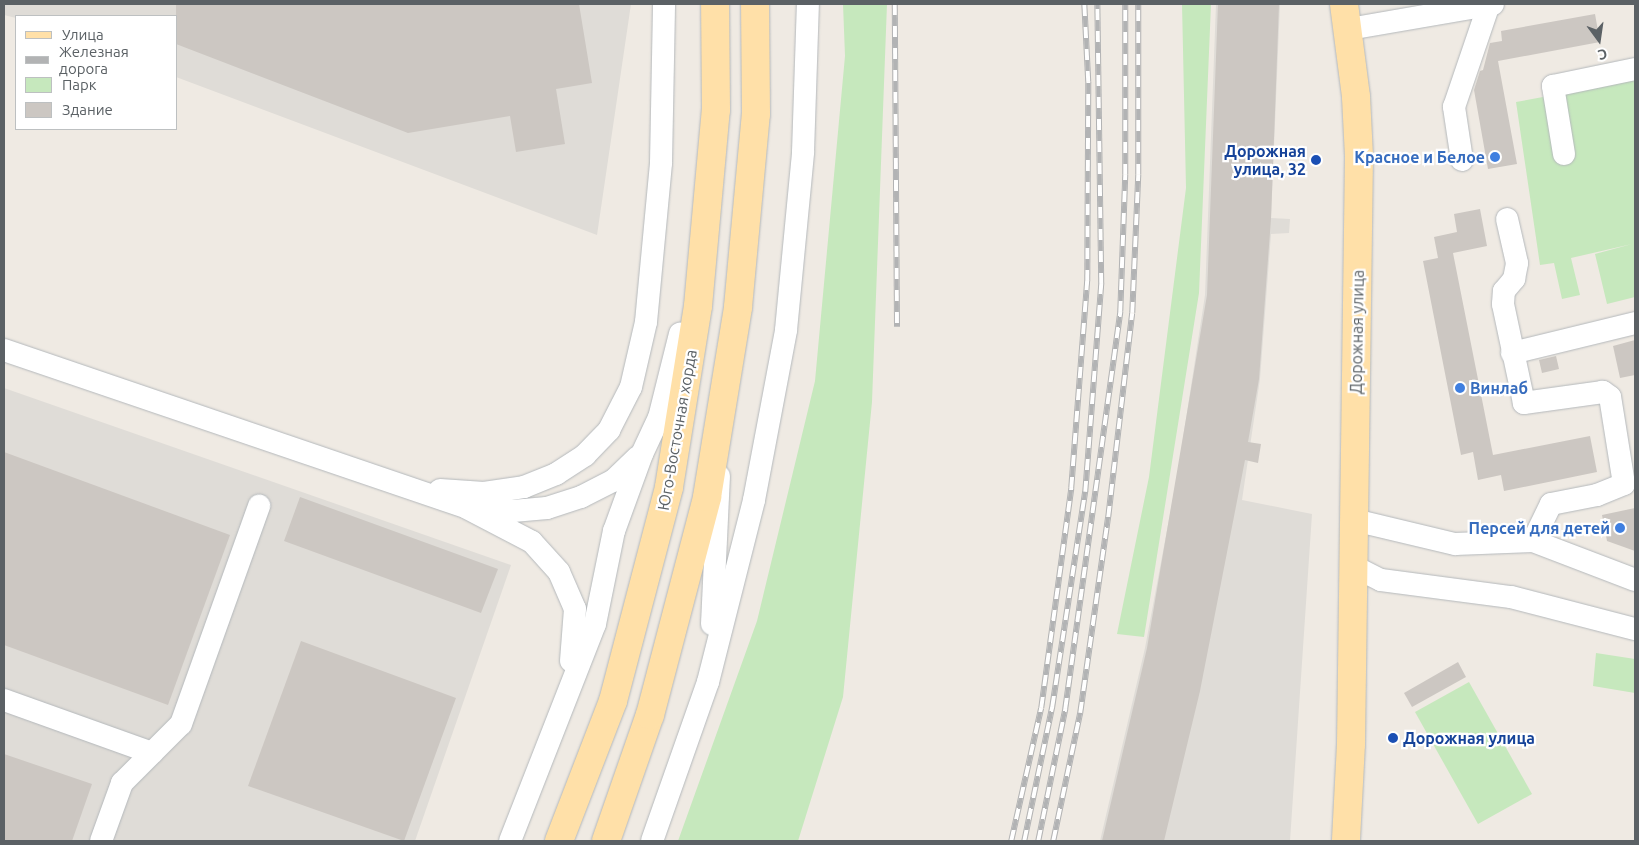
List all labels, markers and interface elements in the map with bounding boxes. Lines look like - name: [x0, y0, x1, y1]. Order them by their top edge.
- legend: [15, 15, 178, 130]
- north arrow: [1574, 15, 1624, 65]
- text: Улица: [62, 26, 104, 43]
- text: Железная дорога: [59, 43, 129, 77]
- text: С: [1596, 46, 1609, 63]
- text: Парк: [62, 76, 97, 93]
- text: Здание: [62, 101, 113, 118]
- place label: Дорожная улица, 32: [1224, 141, 1306, 179]
- place label: Красное и Белое: [1354, 147, 1485, 167]
- marker: Красное и Белое: [1489, 151, 1501, 163]
- marker: Дорожная улица, 32: [1310, 154, 1322, 166]
- street label: Дорожная улица: [1346, 270, 1368, 394]
- street label: Юго-Восточная хорда: [653, 348, 701, 512]
- place label: Винлаб: [1470, 378, 1528, 398]
- marker: Винлаб: [1454, 382, 1466, 394]
- place label: Персей для детей: [1469, 518, 1610, 538]
- marker: Персей для детей: [1614, 522, 1626, 534]
- place label: Дорожная улица: [1403, 728, 1535, 748]
- marker: Дорожная улица: [1387, 732, 1399, 744]

